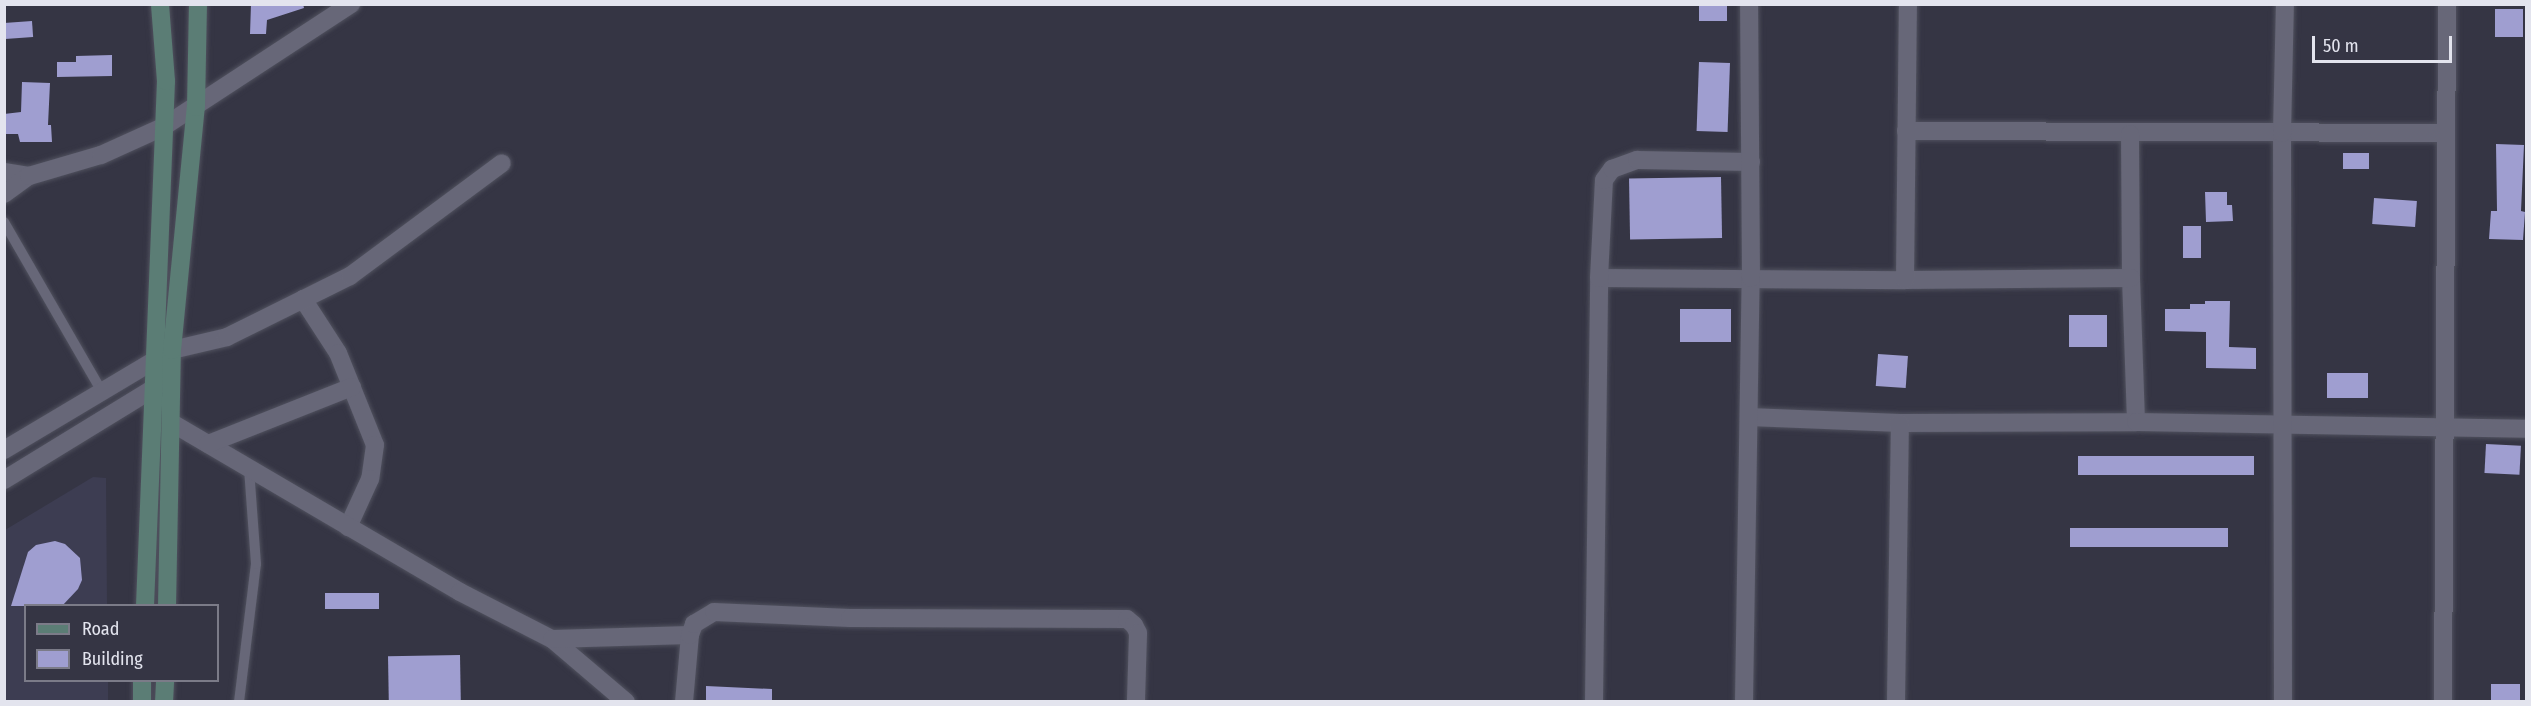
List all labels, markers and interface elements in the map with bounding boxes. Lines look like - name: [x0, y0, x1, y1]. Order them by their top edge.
- scale bar: [2315, 24, 2454, 62]
- text: 50 m: [2323, 35, 2359, 57]
- legend: [24, 604, 219, 682]
- text: Road: [82, 618, 119, 640]
- text: Building: [82, 648, 143, 670]

